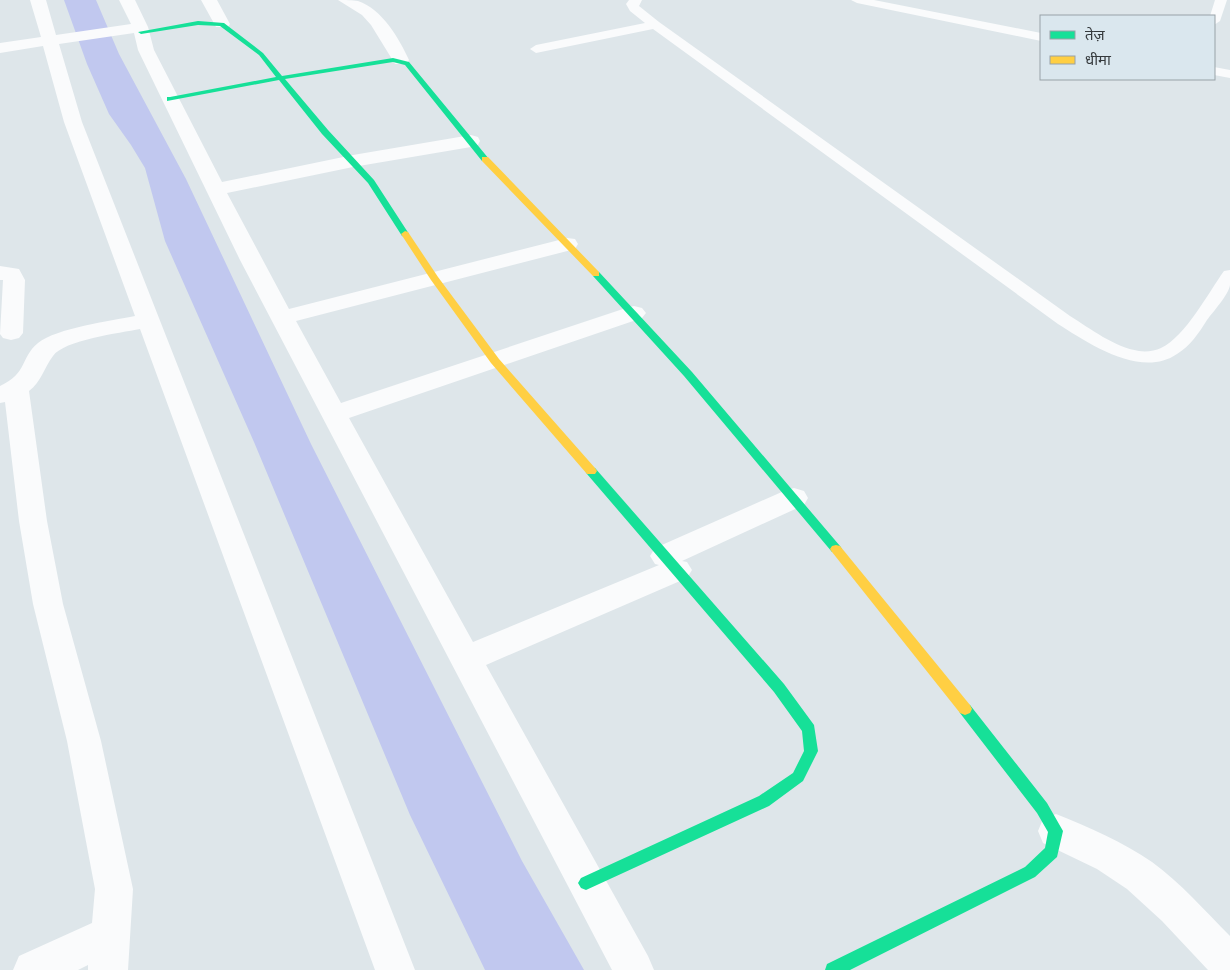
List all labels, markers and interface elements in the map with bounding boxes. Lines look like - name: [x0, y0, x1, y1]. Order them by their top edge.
- legend: [1040, 15, 1215, 80]
- text: तेज़: [1085, 26, 1106, 44]
- text: धीमा: [1085, 51, 1112, 69]

